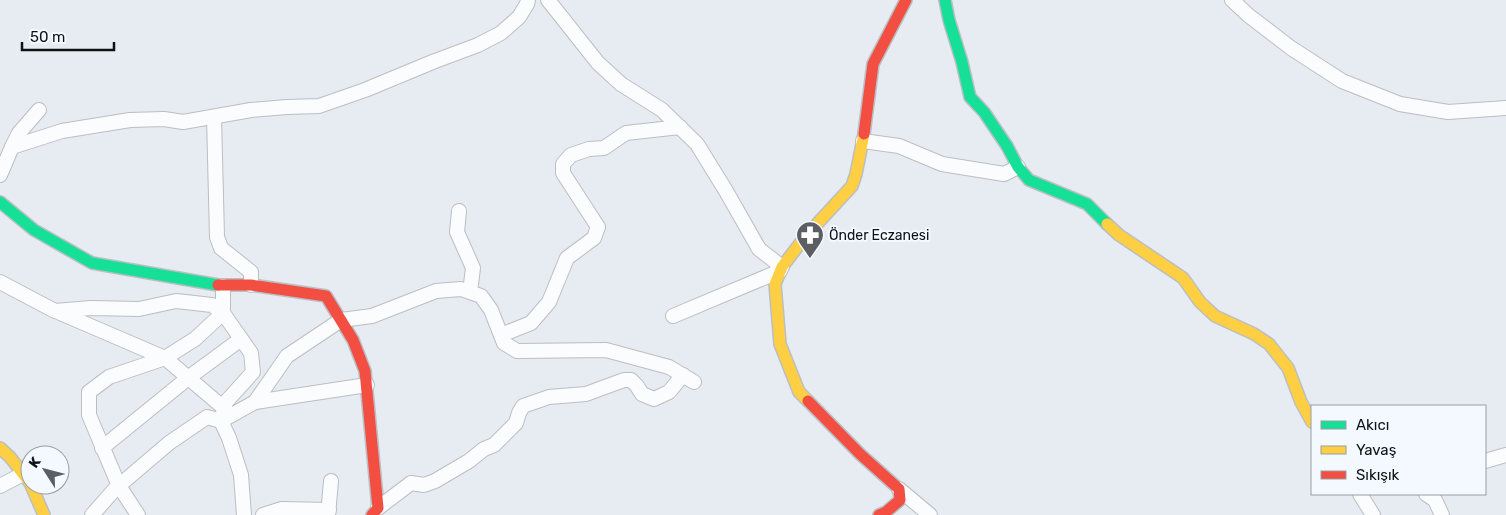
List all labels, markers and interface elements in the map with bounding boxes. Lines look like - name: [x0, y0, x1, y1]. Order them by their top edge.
- scale bar: [22, 20, 115, 52]
- text: 50 m: [30, 28, 65, 46]
- pharmacy icon: Önder Eczanesi: [795, 220, 825, 259]
- place label: Önder Eczanesi: [829, 227, 929, 244]
- legend: [1311, 405, 1486, 495]
- text: Akıcı: [1356, 416, 1389, 434]
- text: Yavaş: [1356, 441, 1397, 459]
- north arrow: [20, 445, 70, 495]
- text: K: [25, 453, 45, 471]
- text: Sıkışık: [1356, 466, 1400, 484]

